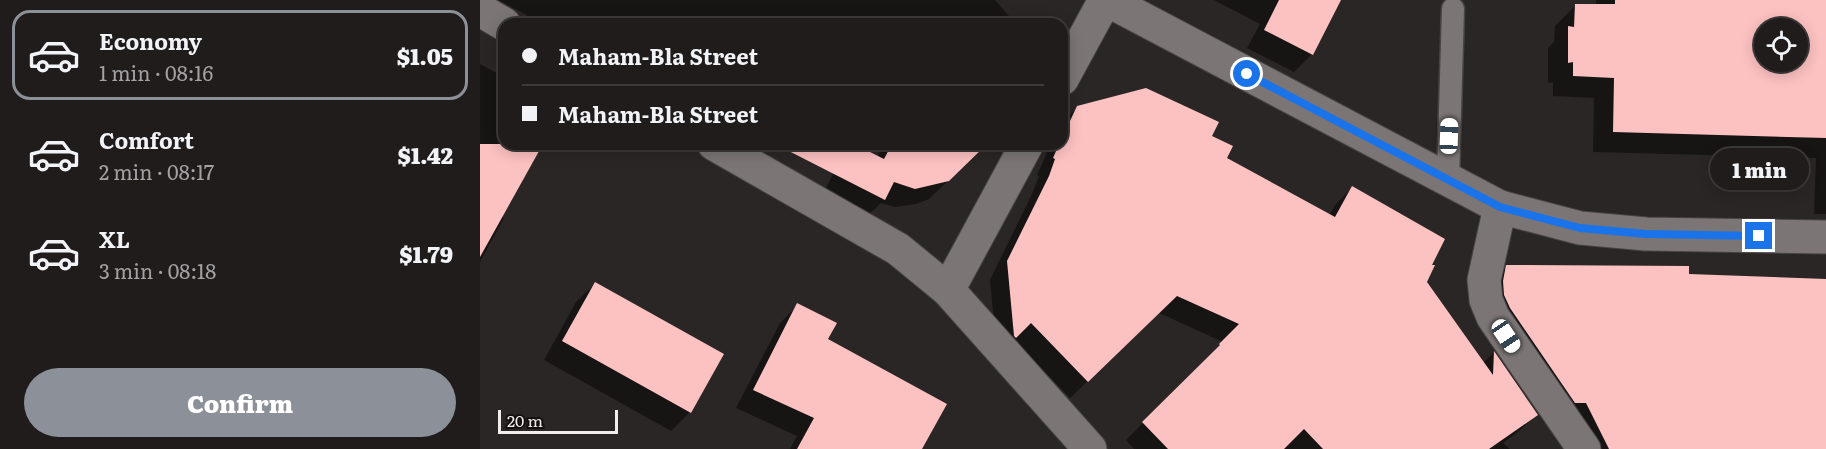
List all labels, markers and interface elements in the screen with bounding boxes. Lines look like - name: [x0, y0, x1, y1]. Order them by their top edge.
- map controls: [1754, 18, 1808, 72]
- button: locate: [1754, 18, 1808, 72]
- text: Economy: [99, 24, 202, 57]
- icon: car: [27, 28, 81, 82]
- text: $1.05: [397, 39, 453, 72]
- text: Maham-Bla Street: [558, 39, 758, 72]
- text: 1 min · 08:16: [99, 57, 213, 87]
- route start: [1233, 60, 1260, 87]
- text: Maham-Bla Street: [558, 97, 758, 130]
- car: [1439, 118, 1459, 154]
- text: Comfort: [99, 123, 194, 156]
- icon: car: [27, 127, 81, 181]
- text: $1.42: [397, 138, 453, 171]
- callout: 1 min: [1710, 149, 1808, 191]
- text: 1 min: [1732, 154, 1787, 184]
- text: 2 min · 08:17: [99, 156, 214, 186]
- text: XL: [99, 222, 130, 255]
- route end: [1745, 222, 1772, 249]
- icon: car: [27, 226, 81, 280]
- text: $1.79: [399, 237, 453, 270]
- text: 3 min · 08:18: [99, 255, 216, 285]
- car: [1488, 316, 1524, 356]
- button: Confirm: [24, 368, 456, 437]
- scale bar: [498, 407, 618, 434]
- text: 20 m: [507, 408, 543, 432]

